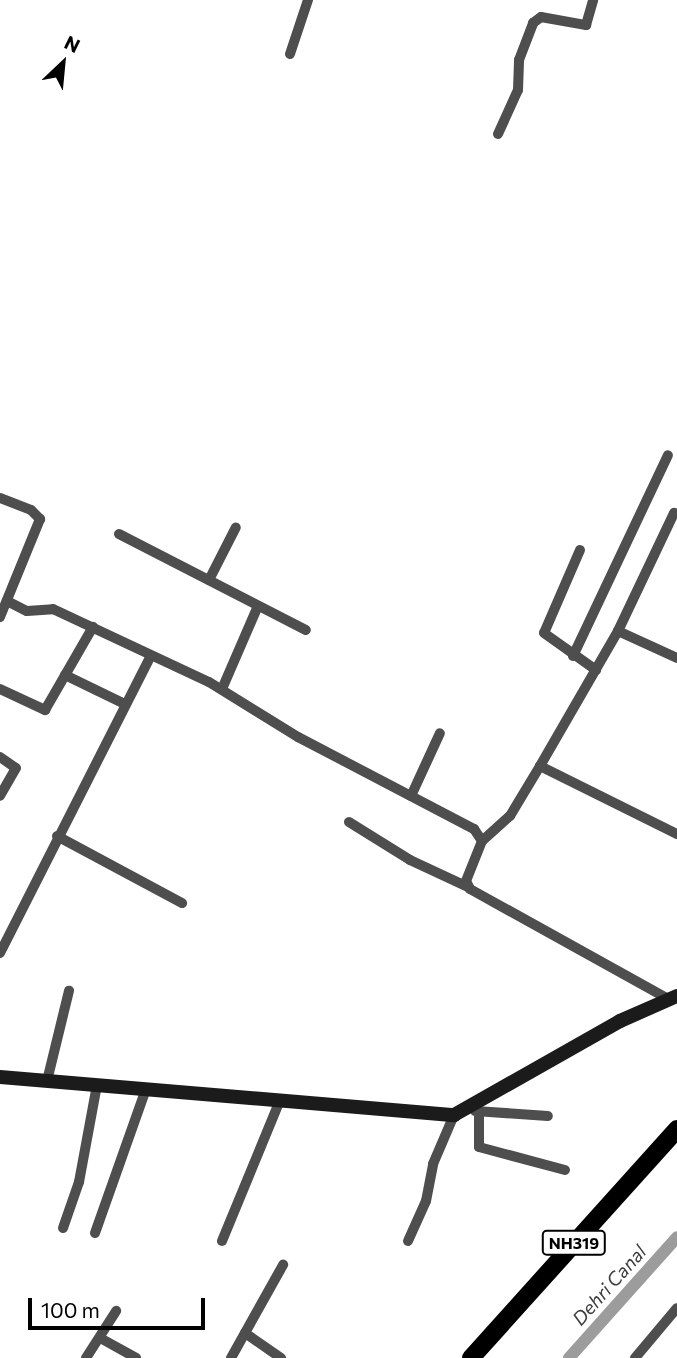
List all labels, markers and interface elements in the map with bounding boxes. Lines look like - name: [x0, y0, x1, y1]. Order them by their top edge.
- north arrow: [28, 28, 98, 98]
- text: N: [61, 30, 84, 57]
- road number: NH319: [541, 1231, 607, 1256]
- water label: Dehri Canal: [567, 1240, 651, 1330]
- scale bar: [32, 1284, 208, 1328]
- text: 100 m: [41, 1297, 100, 1322]

